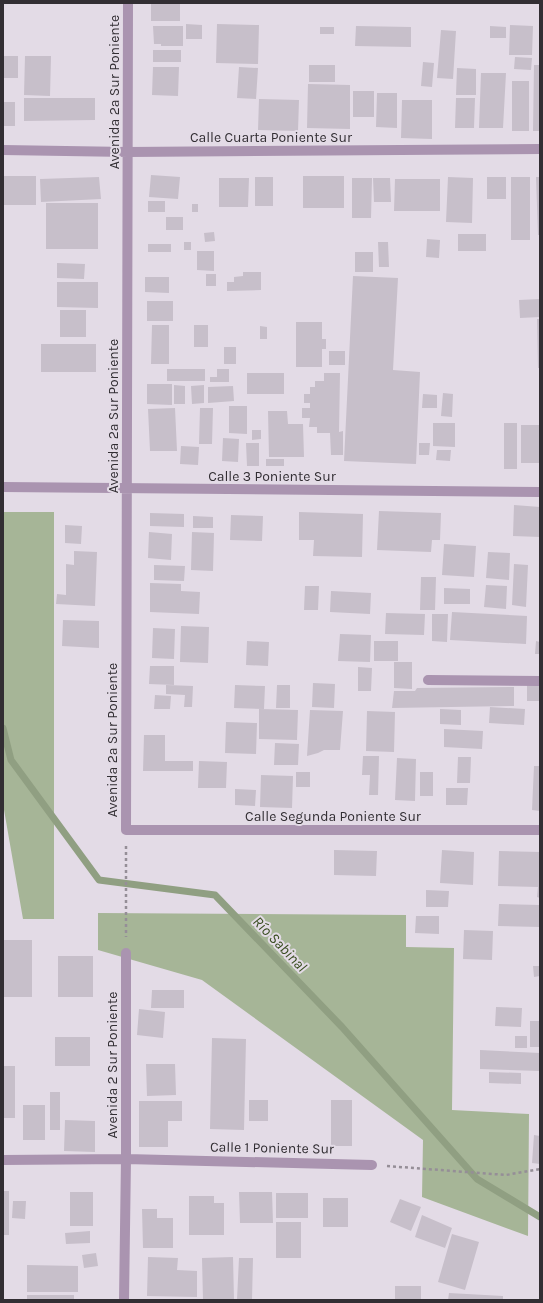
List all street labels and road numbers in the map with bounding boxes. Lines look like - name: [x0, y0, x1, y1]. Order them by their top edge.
- street label: Avenida 2a Sur Poniente: [106, 15, 123, 169]
- street label: Calle Cuarta Poniente Sur: [190, 129, 353, 146]
- street label: Avenida 2a Sur Poniente: [105, 339, 122, 493]
- street label: Calle 3 Poniente Sur: [208, 468, 337, 485]
- street label: Avenida 2a Sur Poniente: [104, 663, 121, 817]
- street label: Calle Segunda Poniente Sur: [245, 808, 422, 825]
- street label: Avenida 2 Sur Poniente: [104, 992, 121, 1138]
- street label: Calle 1 Poniente Sur: [210, 1138, 335, 1158]

